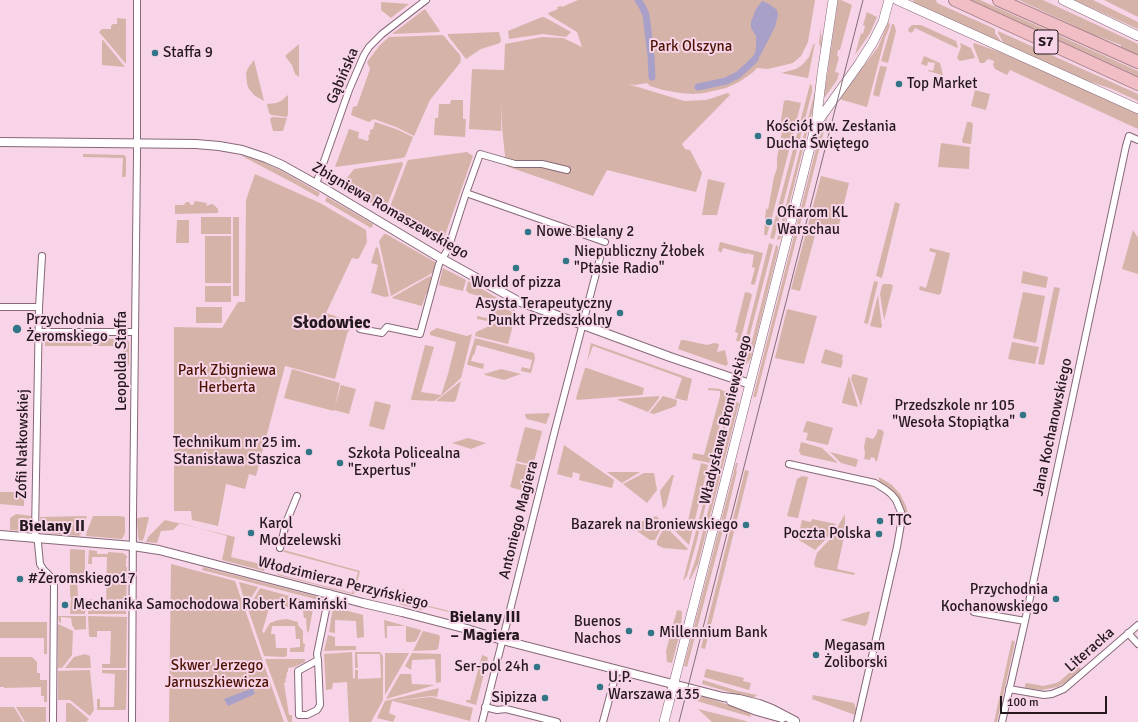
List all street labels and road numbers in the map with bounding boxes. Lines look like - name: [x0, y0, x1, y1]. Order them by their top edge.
- road number: S7: [1034, 30, 1058, 54]
- street label: Gąbińska: [323, 45, 363, 107]
- street label: Zbigniewa Romaszewskiego: [308, 159, 472, 263]
- street label: Leopolda Staffa: [113, 311, 131, 411]
- street label: Władysława Broniewskiego: [696, 333, 756, 507]
- street label: Jana Kochanowskiego: [1030, 357, 1076, 497]
- street label: Zofii Nałkowskiej: [13, 389, 33, 499]
- street label: Antoniego Magiera: [496, 459, 542, 581]
- street label: Włodzimierza Perzyńskiego: [256, 553, 430, 613]
- street label: Literacka: [1062, 624, 1118, 676]

